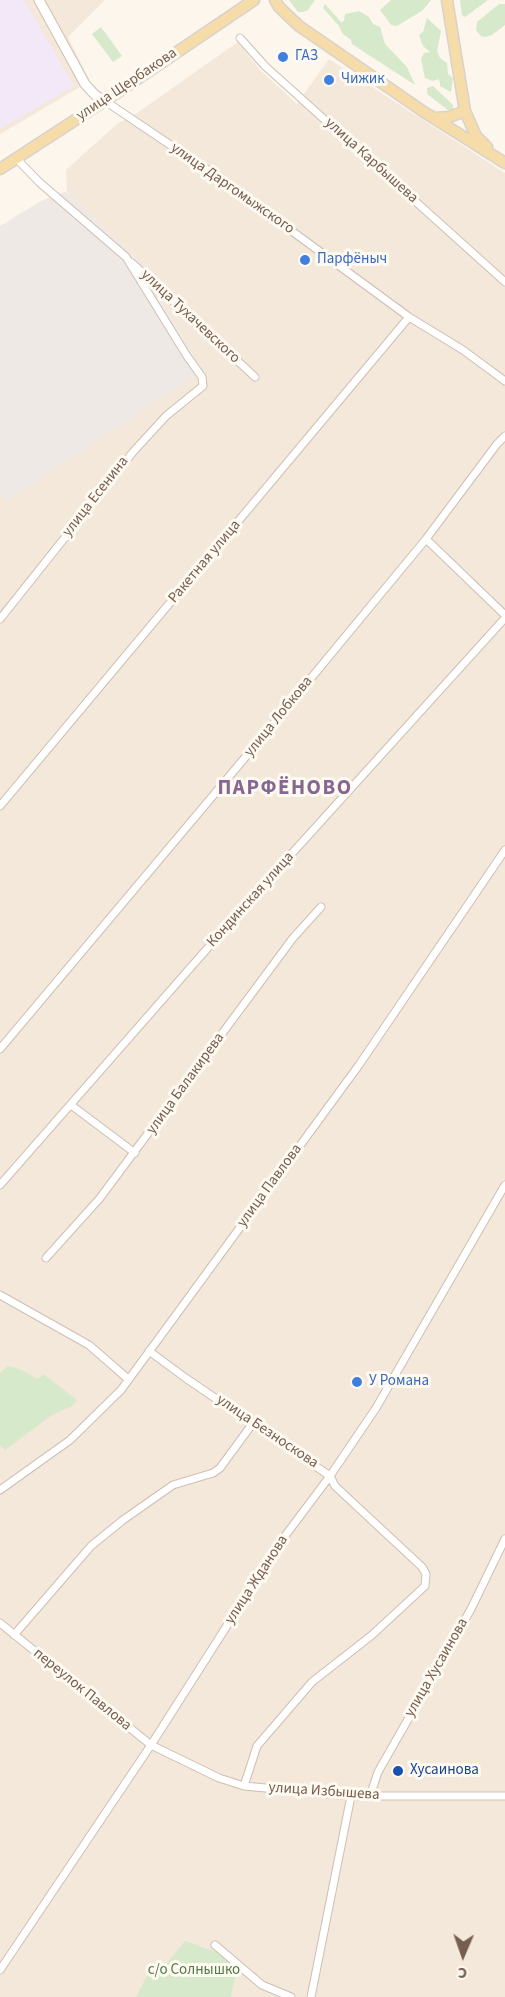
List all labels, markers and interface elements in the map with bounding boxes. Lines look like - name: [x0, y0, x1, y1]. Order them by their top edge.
- street label: улица Щербакова: [73, 45, 181, 125]
- place label: ГАЗ: [295, 48, 318, 66]
- marker: ГАЗ: [276, 50, 290, 64]
- place label: Чижик: [341, 71, 385, 89]
- marker: Чижик: [322, 73, 336, 87]
- street label: улица Карбышева: [321, 114, 421, 208]
- street label: улица Даргомыжского: [167, 139, 297, 239]
- place label: Парфёныч: [317, 251, 387, 269]
- marker: Парфёныч: [298, 253, 312, 267]
- street label: улица Тухачевского: [137, 266, 243, 368]
- street label: улица Есенина: [59, 453, 133, 541]
- street label: Ракетная улица: [165, 517, 245, 607]
- street label: улица Лобкова: [241, 673, 317, 761]
- district label: ПАРФЁНОВО: [217, 776, 353, 802]
- street label: Кондинская улица: [204, 849, 298, 951]
- street label: улица Балакирева: [143, 1030, 229, 1138]
- street label: улица Павлова: [234, 1141, 306, 1231]
- place label: У Романа: [369, 1373, 429, 1391]
- marker: У Романа: [350, 1375, 364, 1389]
- street label: улица Безноскова: [213, 1391, 321, 1473]
- street label: улица Жданова: [222, 1532, 292, 1628]
- street label: улица Хусаинова: [401, 1615, 473, 1721]
- street label: переулок Павлова: [29, 1645, 135, 1735]
- place label: Хусаинова: [410, 1762, 479, 1780]
- marker: Хусаинова: [391, 1764, 405, 1778]
- street label: улица Избышева: [268, 1779, 380, 1805]
- north arrow: [433, 1925, 493, 1985]
- park label: с/о Солнышко: [148, 1962, 240, 1980]
- text: С: [457, 1962, 467, 1984]

